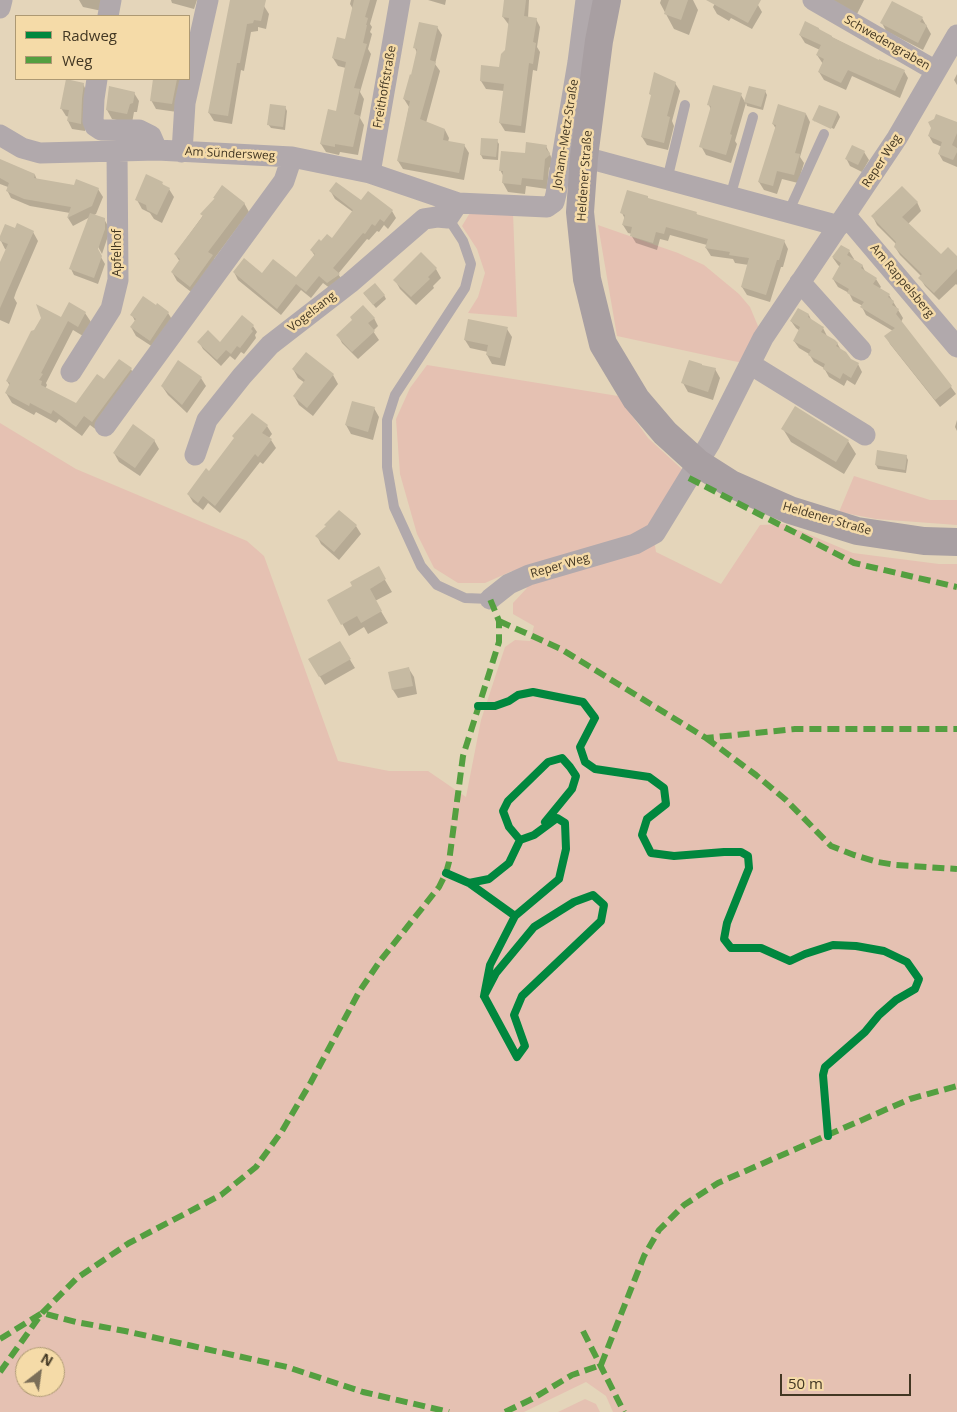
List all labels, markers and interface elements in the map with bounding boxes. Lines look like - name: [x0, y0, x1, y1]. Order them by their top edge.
- street label: Schwedengraben: [842, 13, 932, 73]
- legend: [15, 15, 190, 80]
- text: Radweg: [62, 25, 117, 45]
- street label: Freithoffstraße: [371, 45, 399, 129]
- text: Weg: [62, 50, 92, 70]
- street label: Johann-Metz-Straße: [550, 78, 582, 190]
- street label: Heldener Straße: [575, 130, 595, 222]
- street label: Reper Weg: [859, 132, 905, 190]
- street label: Am Sündersweg: [185, 144, 275, 164]
- street label: Apfelhof: [111, 229, 125, 277]
- street label: Am Rappelsberg: [867, 241, 937, 321]
- street label: Vogelsang: [285, 289, 339, 335]
- street label: Heldener Straße: [781, 499, 873, 539]
- street label: Reper Weg: [529, 551, 591, 581]
- north arrow: [15, 1347, 65, 1397]
- text: N: [38, 1348, 57, 1371]
- scale bar: [782, 1364, 913, 1396]
- text: 50 m: [788, 1373, 823, 1393]

